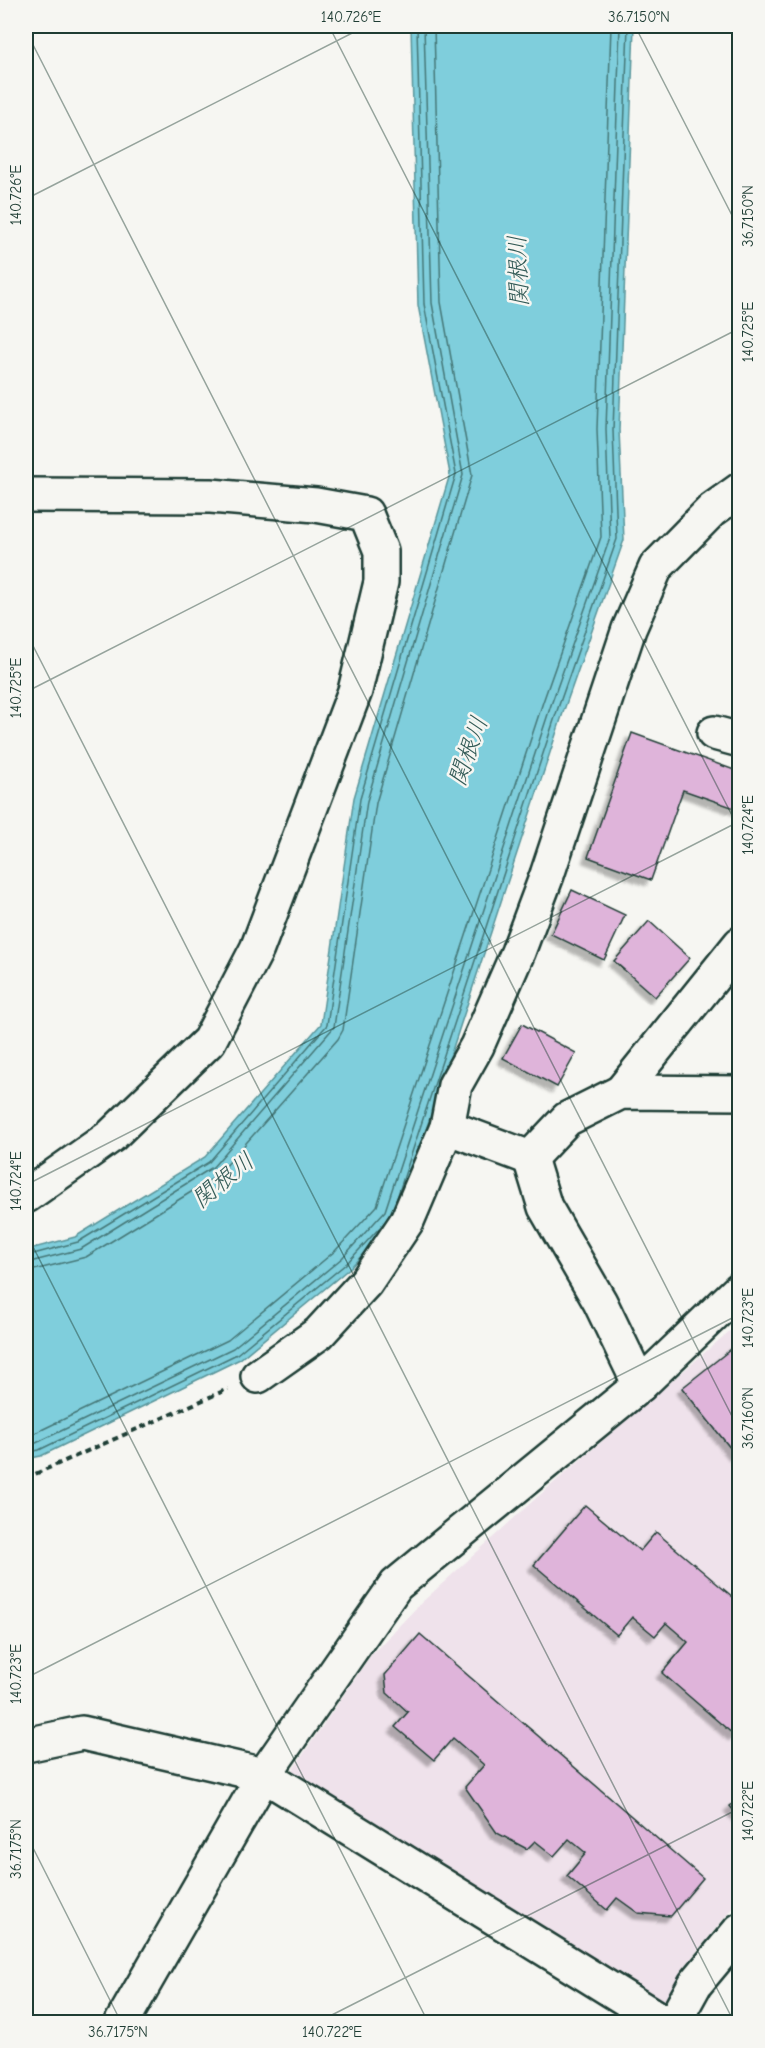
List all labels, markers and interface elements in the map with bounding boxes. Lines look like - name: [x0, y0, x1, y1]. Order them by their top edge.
- text: 140.726°E: [321, 8, 381, 26]
- text: 36.7150°N: [608, 8, 670, 26]
- text: 140.726°E: [7, 165, 25, 225]
- text: 36.7150°N: [739, 185, 757, 247]
- water label: 関根川: [503, 235, 533, 307]
- text: 140.725°E: [739, 302, 757, 362]
- text: 140.725°E: [7, 658, 25, 718]
- water label: 関根川: [443, 712, 493, 790]
- text: 140.724°E: [739, 795, 757, 855]
- water label: 関根川: [186, 1146, 260, 1214]
- text: 140.724°E: [7, 1151, 25, 1211]
- text: 140.723°E: [739, 1288, 757, 1348]
- text: 36.7160°N: [739, 1387, 757, 1449]
- text: 140.723°E: [7, 1644, 25, 1704]
- text: 140.722°E: [739, 1781, 757, 1841]
- text: 36.7175°N: [7, 1819, 25, 1879]
- text: 36.7175°N: [88, 2023, 148, 2041]
- text: 140.722°E: [302, 2023, 362, 2041]

